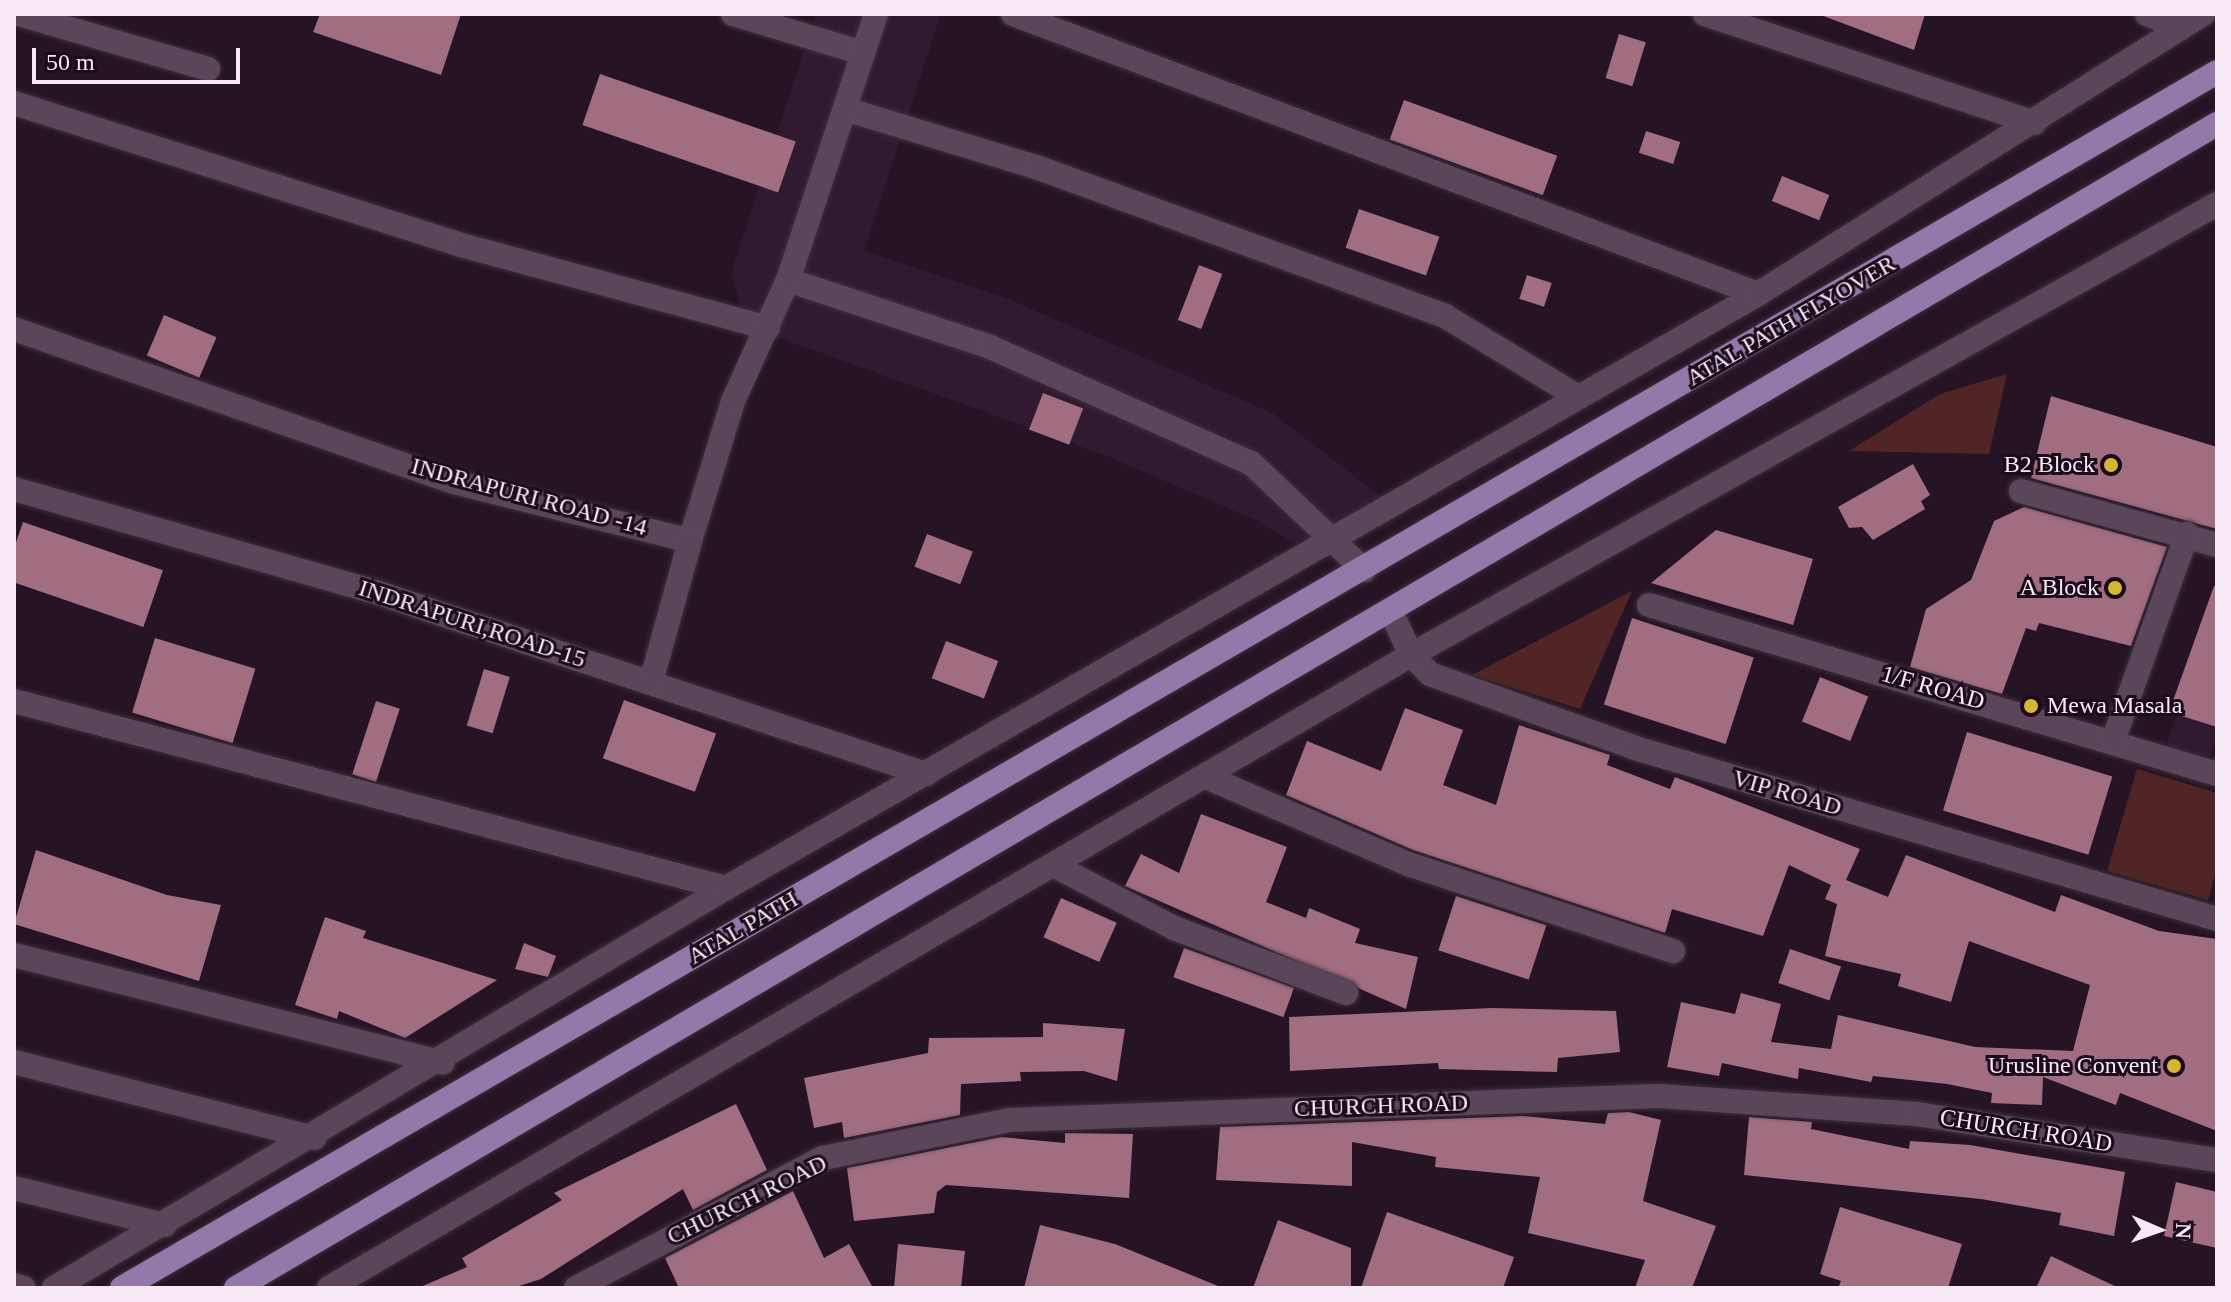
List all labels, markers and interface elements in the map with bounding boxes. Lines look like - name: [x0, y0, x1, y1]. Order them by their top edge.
- scale bar: [36, 32, 244, 82]
- text: 50 m: [46, 49, 95, 75]
- street label: ATAL PATH FLYOVER: [1681, 249, 1901, 393]
- place label: B2 Block: [2004, 451, 2095, 479]
- street label: INDRAPURI ROAD -14: [408, 452, 650, 542]
- marker: B2 Block: [2102, 456, 2120, 474]
- street label: INDRAPURI,ROAD-15: [355, 574, 589, 674]
- place label: A Block: [2018, 574, 2099, 602]
- marker: A Block: [2106, 579, 2124, 597]
- street label: 1/F ROAD: [1878, 660, 1988, 716]
- place label: Mewa Masala: [2047, 692, 2182, 720]
- marker: Mewa Masala: [2022, 697, 2040, 715]
- street label: VIP ROAD: [1729, 764, 1845, 822]
- street label: ATAL PATH: [682, 885, 804, 971]
- place label: Urusline Convent: [1988, 1052, 2158, 1080]
- marker: Urusline Convent: [2165, 1057, 2183, 1075]
- street label: CHURCH ROAD: [1294, 1089, 1468, 1123]
- street label: CHURCH ROAD: [1938, 1103, 2114, 1159]
- street label: CHURCH ROAD: [662, 1149, 832, 1251]
- north arrow: [2119, 1190, 2199, 1270]
- text: N: [2171, 1222, 2196, 1239]

